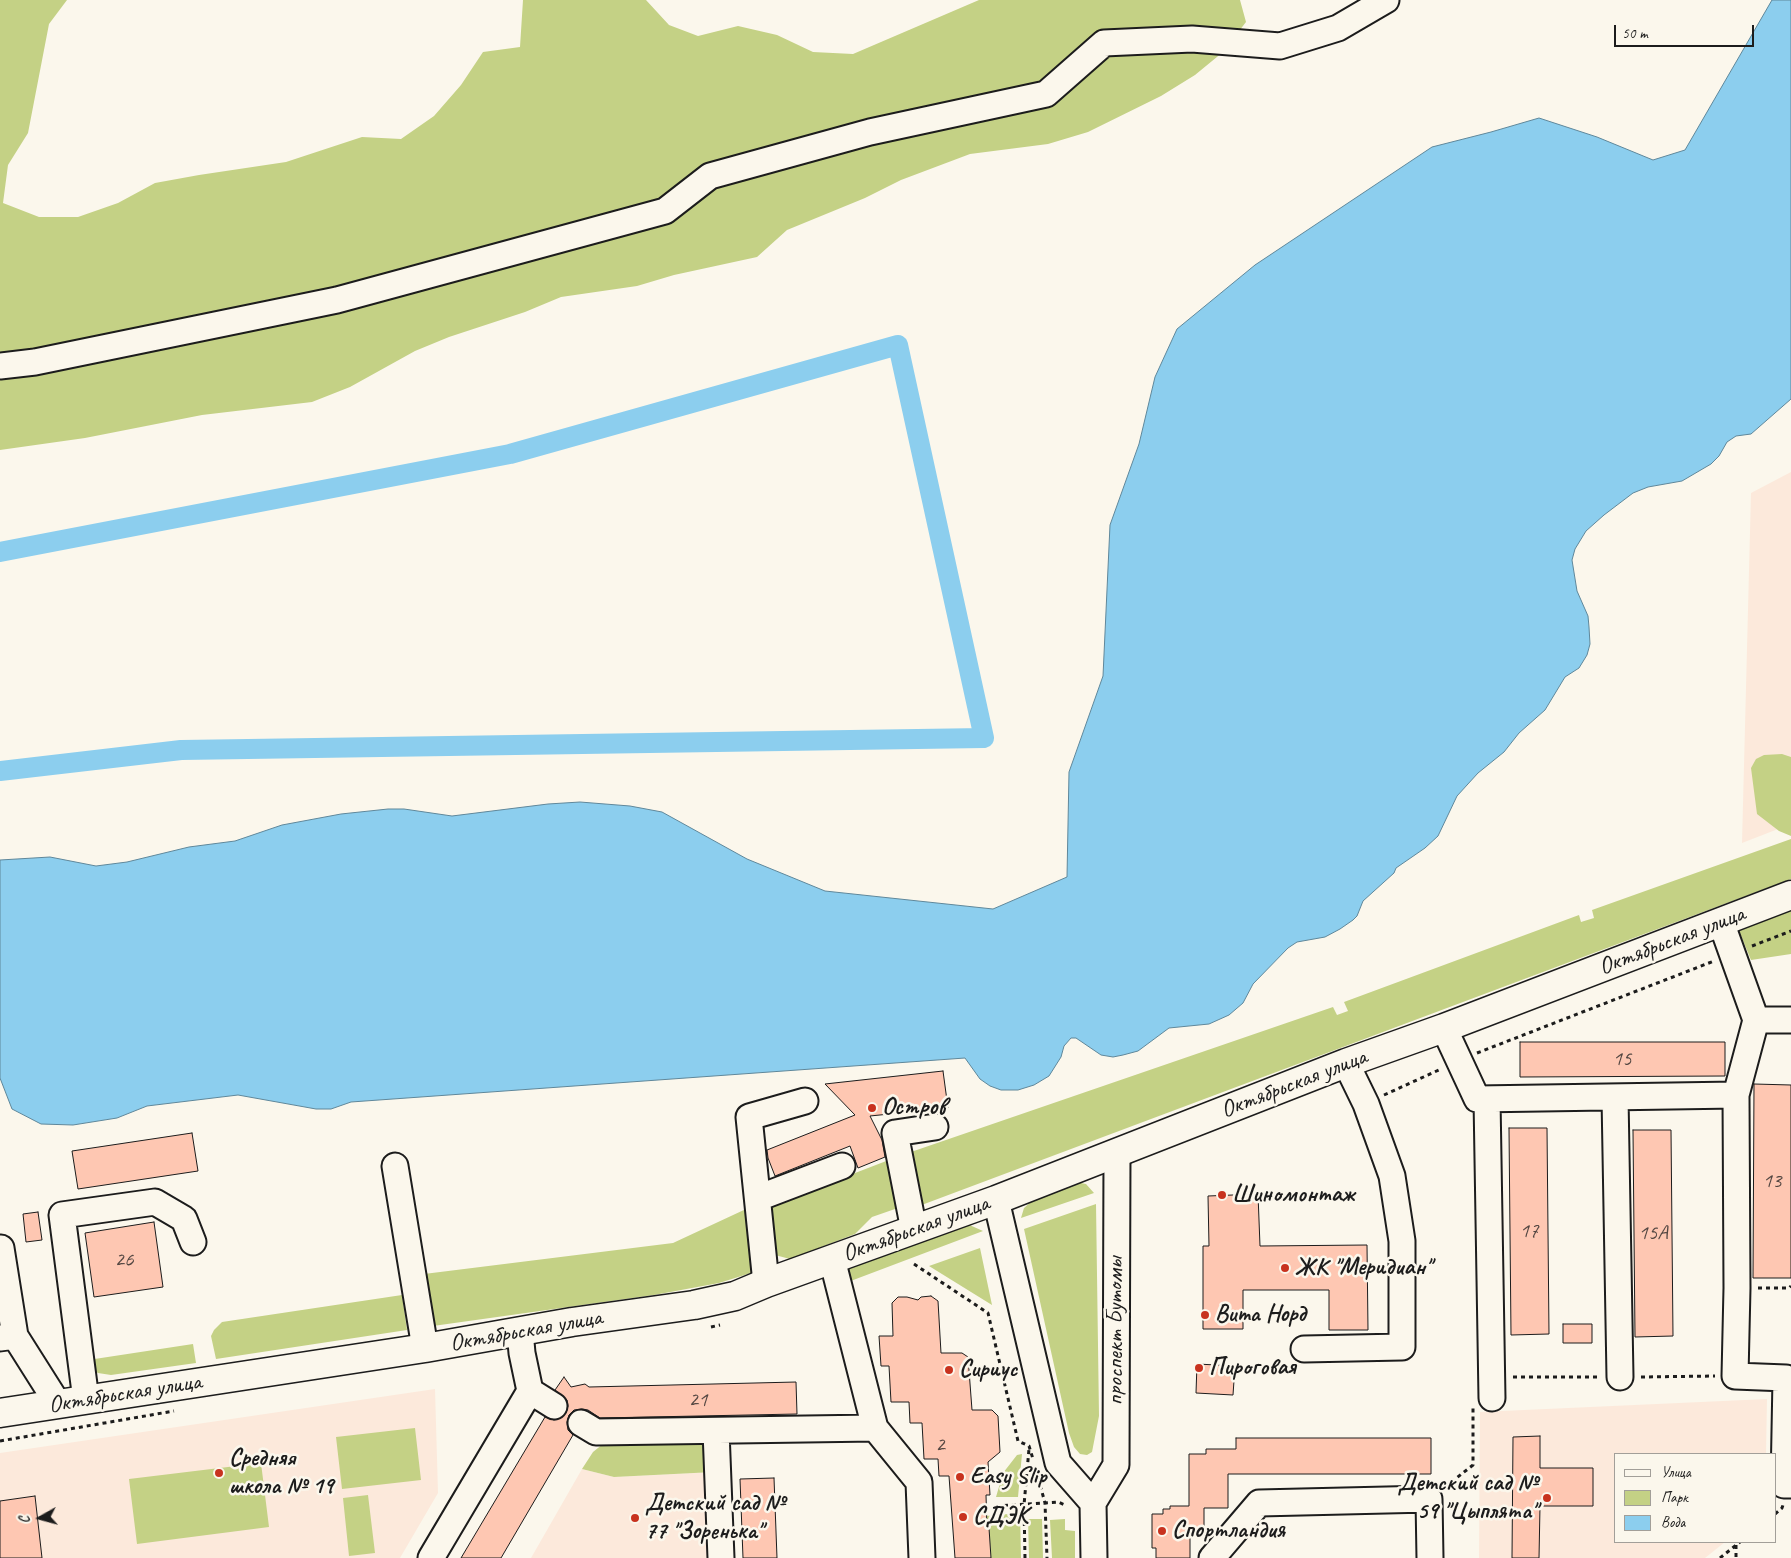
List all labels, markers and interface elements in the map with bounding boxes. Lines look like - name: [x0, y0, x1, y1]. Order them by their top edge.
- scale bar: [1616, 15, 1756, 47]
- text: 50 m: [1622, 24, 1648, 43]
- street label: Октябрьская улица: [1595, 900, 1749, 982]
- street label: Октябрьская улица: [1217, 1043, 1371, 1125]
- house number: 15: [1613, 1046, 1631, 1072]
- place label: Остров: [882, 1094, 946, 1122]
- marker: Остров: [866, 1102, 878, 1114]
- house number: 13: [1763, 1168, 1781, 1194]
- place label: Шиномонтаж: [1232, 1181, 1355, 1209]
- street label: Октябрьская улица: [839, 1189, 993, 1269]
- marker: Шиномонтаж: [1216, 1189, 1228, 1201]
- house number: 17: [1520, 1218, 1538, 1244]
- house number: 15А: [1638, 1220, 1668, 1246]
- house number: 26: [115, 1247, 133, 1273]
- place label: ЖК "Меридиан": [1295, 1254, 1431, 1282]
- street label: проспект Бутомы: [1102, 1257, 1130, 1405]
- marker: ЖК "Меридиан": [1279, 1262, 1291, 1274]
- place label: Вита Норд: [1215, 1301, 1306, 1329]
- street label: Октябрьская улица: [448, 1303, 604, 1359]
- marker: Вита Норд: [1199, 1309, 1211, 1321]
- place label: Пироговая: [1209, 1354, 1296, 1382]
- place label: Сириус: [959, 1356, 1017, 1384]
- marker: Пироговая: [1193, 1362, 1205, 1374]
- marker: Сириус: [943, 1364, 955, 1376]
- street label: Октябрьская улица: [47, 1368, 203, 1420]
- house number: 21: [689, 1387, 707, 1413]
- house number: 2: [935, 1432, 945, 1458]
- place label: Средняя школа № 19: [229, 1445, 333, 1501]
- legend: [1614, 1453, 1776, 1543]
- place label: Easy Slip: [970, 1463, 1046, 1491]
- text: Улица: [1661, 1463, 1691, 1482]
- marker: Средняя школа № 19: [213, 1467, 225, 1479]
- place label: Детский сад № 59 "Цыплята": [1398, 1470, 1537, 1526]
- marker: Easy Slip: [954, 1471, 966, 1483]
- text: Парк: [1661, 1488, 1688, 1507]
- place label: Детский сад № 77 "Зоренька": [645, 1490, 784, 1546]
- marker: Детский сад № 59 "Цыплята": [1541, 1492, 1553, 1504]
- north arrow: [15, 1493, 65, 1543]
- place label: СДЭК: [973, 1503, 1028, 1531]
- marker: СДЭК: [957, 1511, 969, 1523]
- marker: Детский сад № 77 "Зоренька": [629, 1512, 641, 1524]
- text: Вода: [1661, 1513, 1685, 1532]
- text: С: [16, 1515, 33, 1524]
- place label: Спортландия: [1172, 1517, 1285, 1545]
- marker: Спортландия: [1156, 1525, 1168, 1537]

